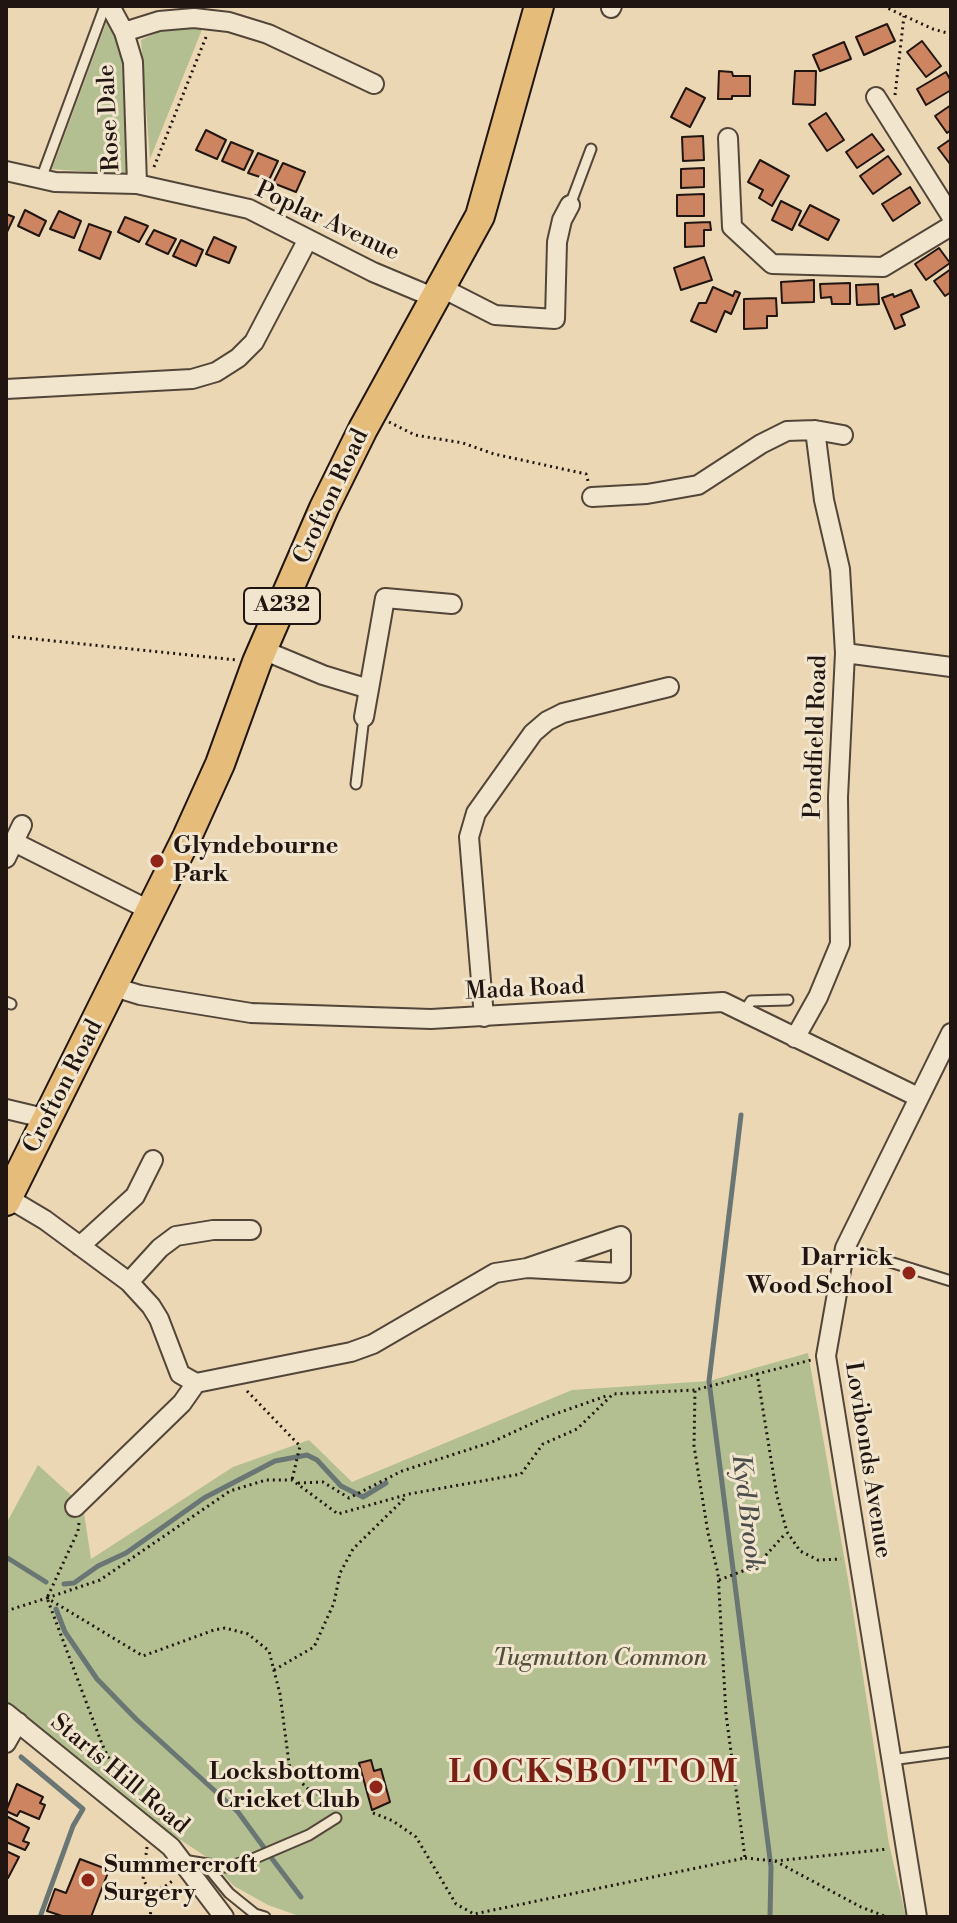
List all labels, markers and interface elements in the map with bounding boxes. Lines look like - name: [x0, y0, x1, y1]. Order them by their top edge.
- street label: Rose Dale: [93, 64, 127, 172]
- street label: Poplar Avenue: [250, 176, 404, 268]
- street label: Crofton Road: [288, 425, 376, 569]
- road number: A232: [244, 588, 320, 624]
- street label: Pondfield Road: [800, 654, 834, 820]
- place label: Glyndebourne Park: [173, 833, 338, 889]
- marker: Glyndebourne Park: [148, 852, 166, 870]
- street label: Mada Road: [464, 972, 586, 1008]
- street label: Crofton Road: [18, 1015, 110, 1159]
- place label: Darrick Wood School: [746, 1245, 893, 1301]
- marker: Darrick Wood School: [900, 1264, 918, 1282]
- street label: Lovibonds Avenue: [837, 1360, 897, 1560]
- water label: Kyd Brook: [723, 1452, 769, 1574]
- park label: Tugmutton Common: [493, 1645, 707, 1673]
- street label: Starts Hill Road: [44, 1709, 194, 1841]
- district label: LOCKSBOTTOM: [449, 1755, 739, 1793]
- place label: Locksbottom Cricket Club: [209, 1759, 360, 1815]
- marker: Locksbottom Cricket Club: [367, 1778, 385, 1796]
- place label: Summercroft Surgery: [104, 1852, 257, 1908]
- marker: Summercroft Surgery: [79, 1871, 97, 1889]

